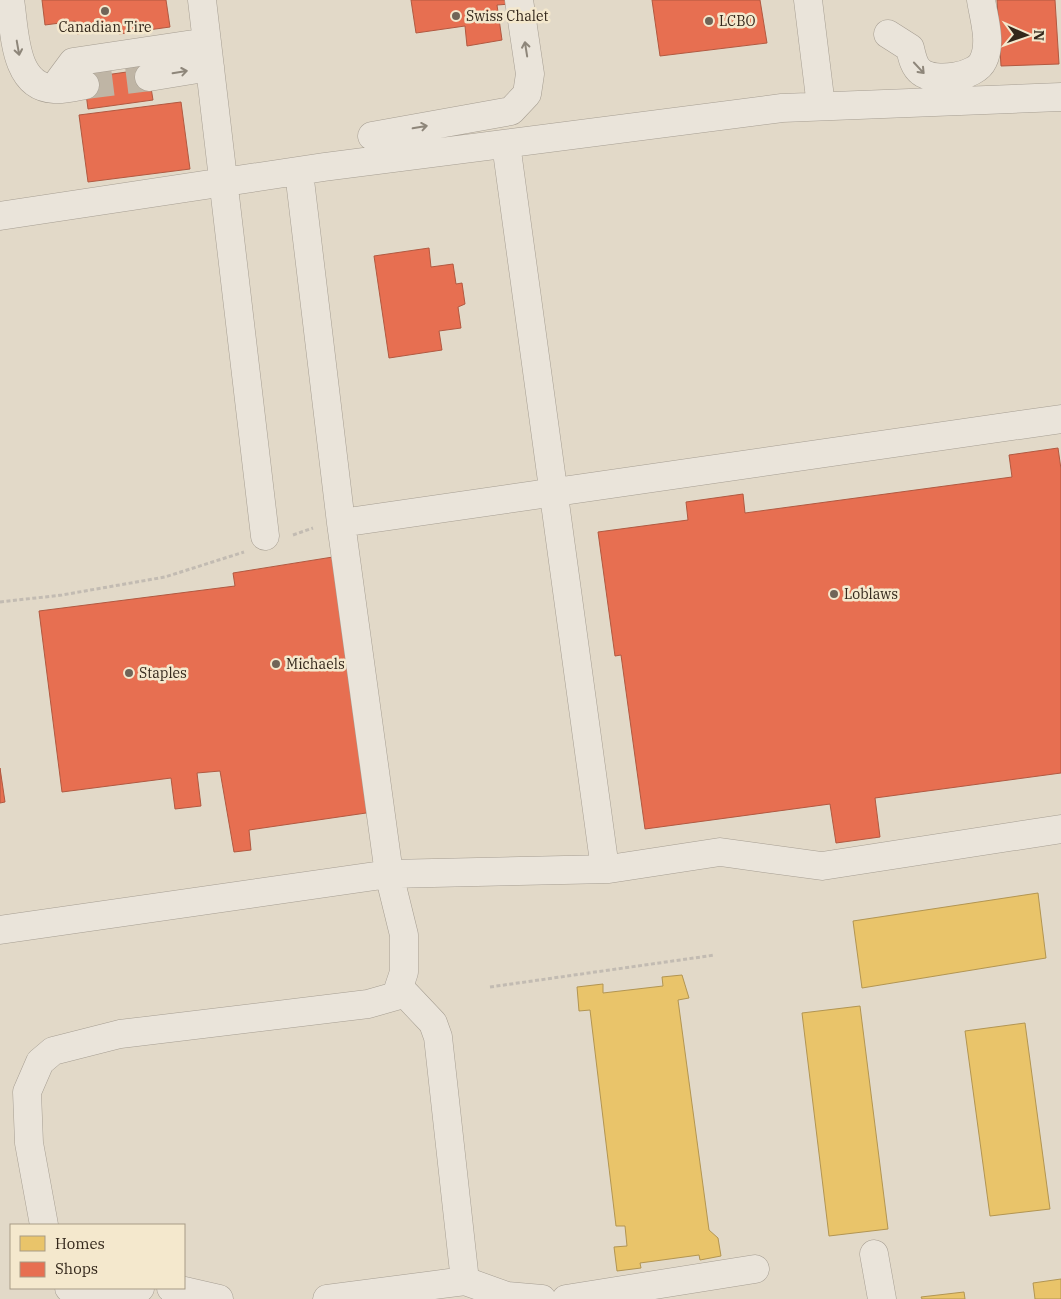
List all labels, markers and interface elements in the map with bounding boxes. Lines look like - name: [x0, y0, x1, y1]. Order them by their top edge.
- marker: Canadian Tire: [99, 5, 111, 17]
- place label: Swiss Chalet: [466, 7, 549, 25]
- marker: Swiss Chalet: [450, 10, 462, 22]
- north arrow: [1001, 10, 1051, 60]
- place label: LCBO: [719, 12, 756, 30]
- marker: LCBO: [703, 15, 715, 27]
- place label: Canadian Tire: [58, 18, 152, 36]
- text: N: [1030, 30, 1048, 41]
- one-way arrow: [13, 40, 23, 56]
- one-way arrow: [521, 41, 531, 57]
- one-way arrow: [913, 62, 925, 74]
- one-way arrow: [171, 66, 187, 76]
- one-way arrow: [411, 122, 427, 132]
- place label: Loblaws: [844, 585, 898, 603]
- marker: Loblaws: [828, 588, 840, 600]
- place label: Michaels: [286, 655, 345, 673]
- marker: Michaels: [270, 658, 282, 670]
- place label: Staples: [139, 664, 187, 682]
- marker: Staples: [123, 667, 135, 679]
- legend: [10, 1224, 185, 1289]
- text: Homes: [55, 1234, 105, 1253]
- text: Shops: [55, 1259, 98, 1278]

